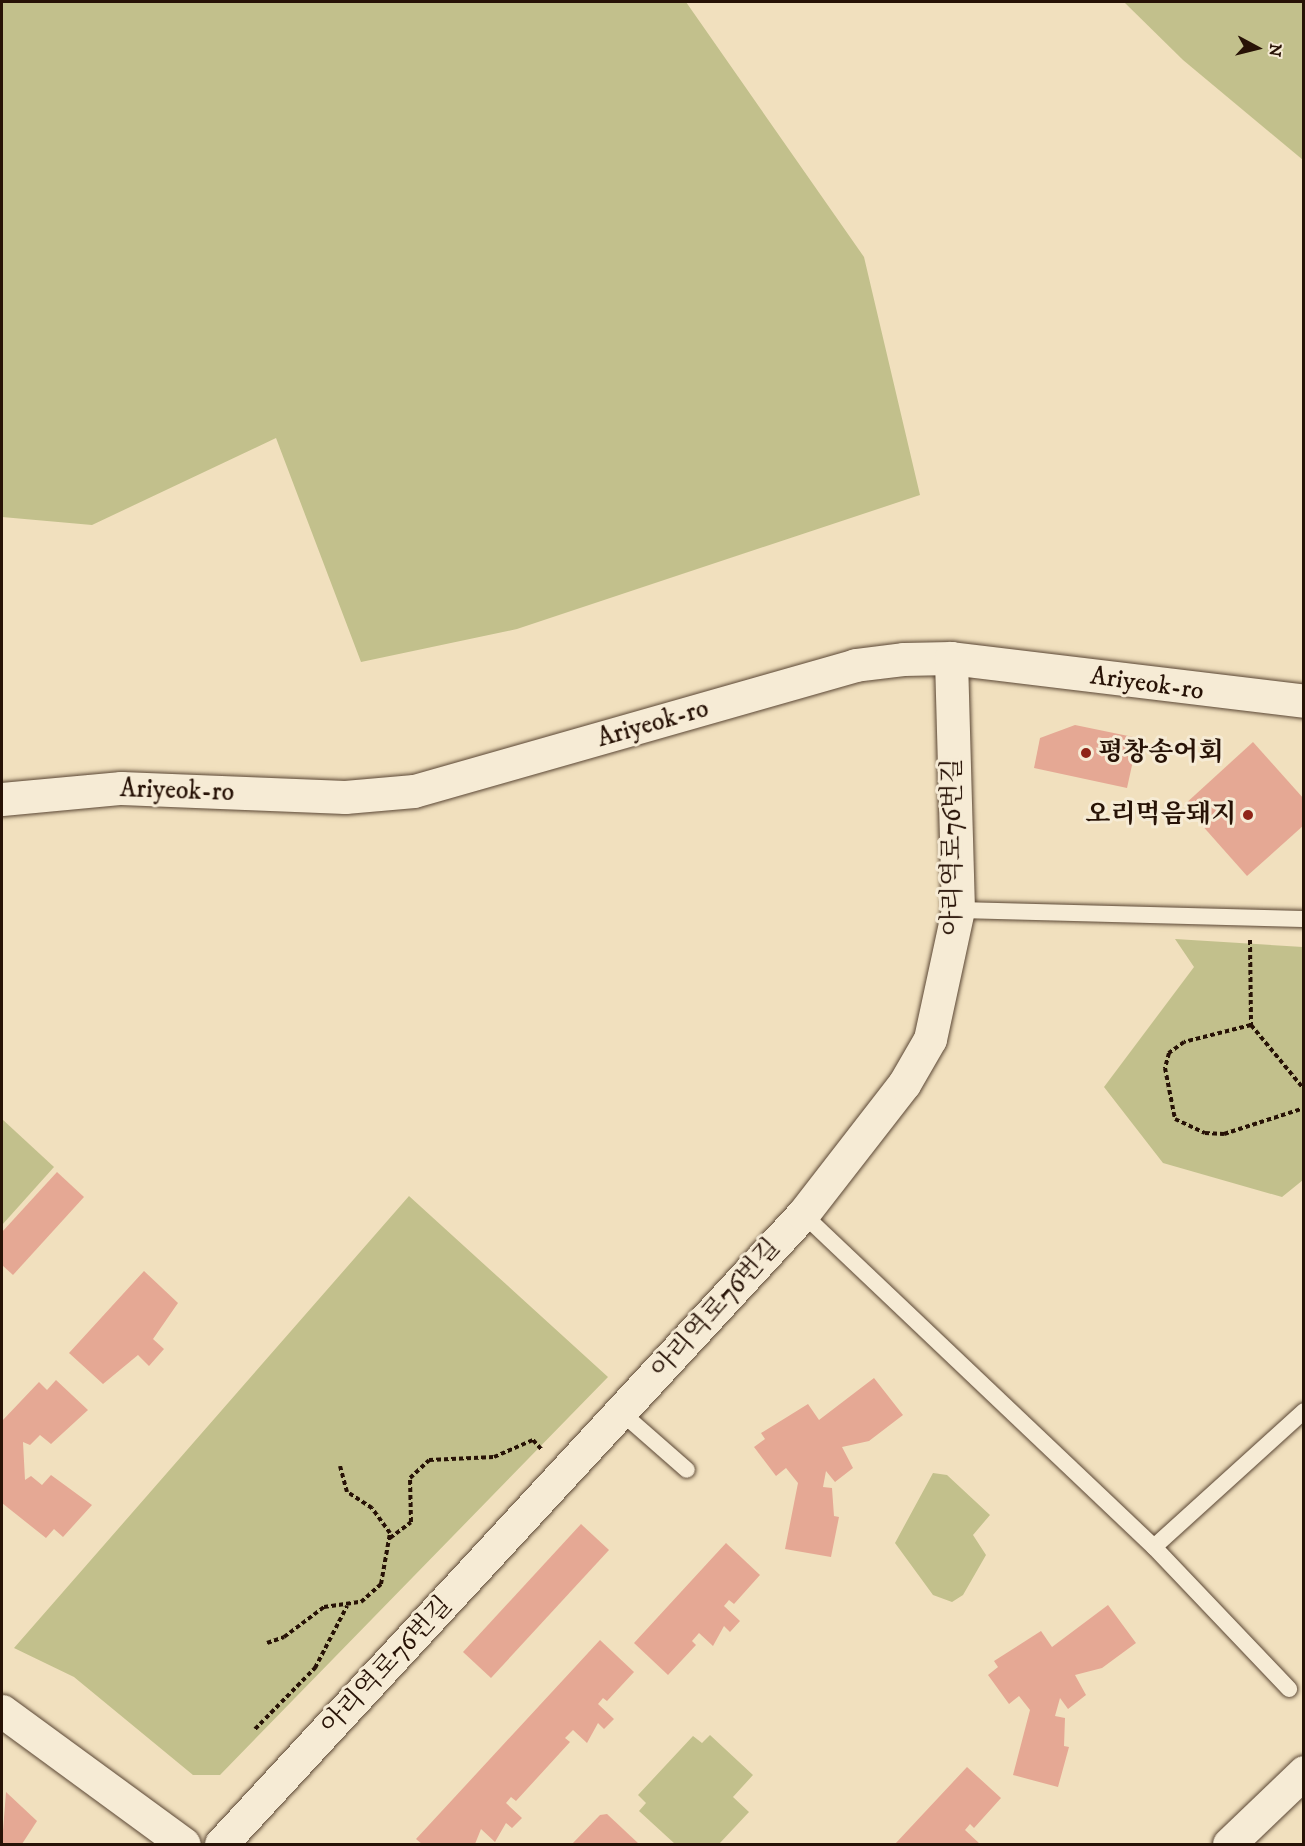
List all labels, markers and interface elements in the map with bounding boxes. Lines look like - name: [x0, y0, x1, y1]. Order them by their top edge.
- north arrow: [1227, 18, 1287, 78]
- text: N: [1264, 42, 1286, 58]
- street label: Ariyeok-ro: [1088, 661, 1206, 707]
- street label: Ariyeok-ro: [594, 693, 712, 755]
- place label: 평창송어회: [1098, 737, 1224, 769]
- marker: 평창송어회: [1079, 746, 1093, 760]
- street label: 아리역로76번길: [937, 758, 969, 936]
- street label: Ariyeok-ro: [119, 773, 235, 809]
- place label: 오리먹음돼지: [1085, 799, 1236, 831]
- marker: 오리먹음돼지: [1241, 808, 1255, 822]
- street label: 아리역로76번길: [645, 1232, 787, 1386]
- street label: 아리역로76번길: [315, 1590, 459, 1742]

